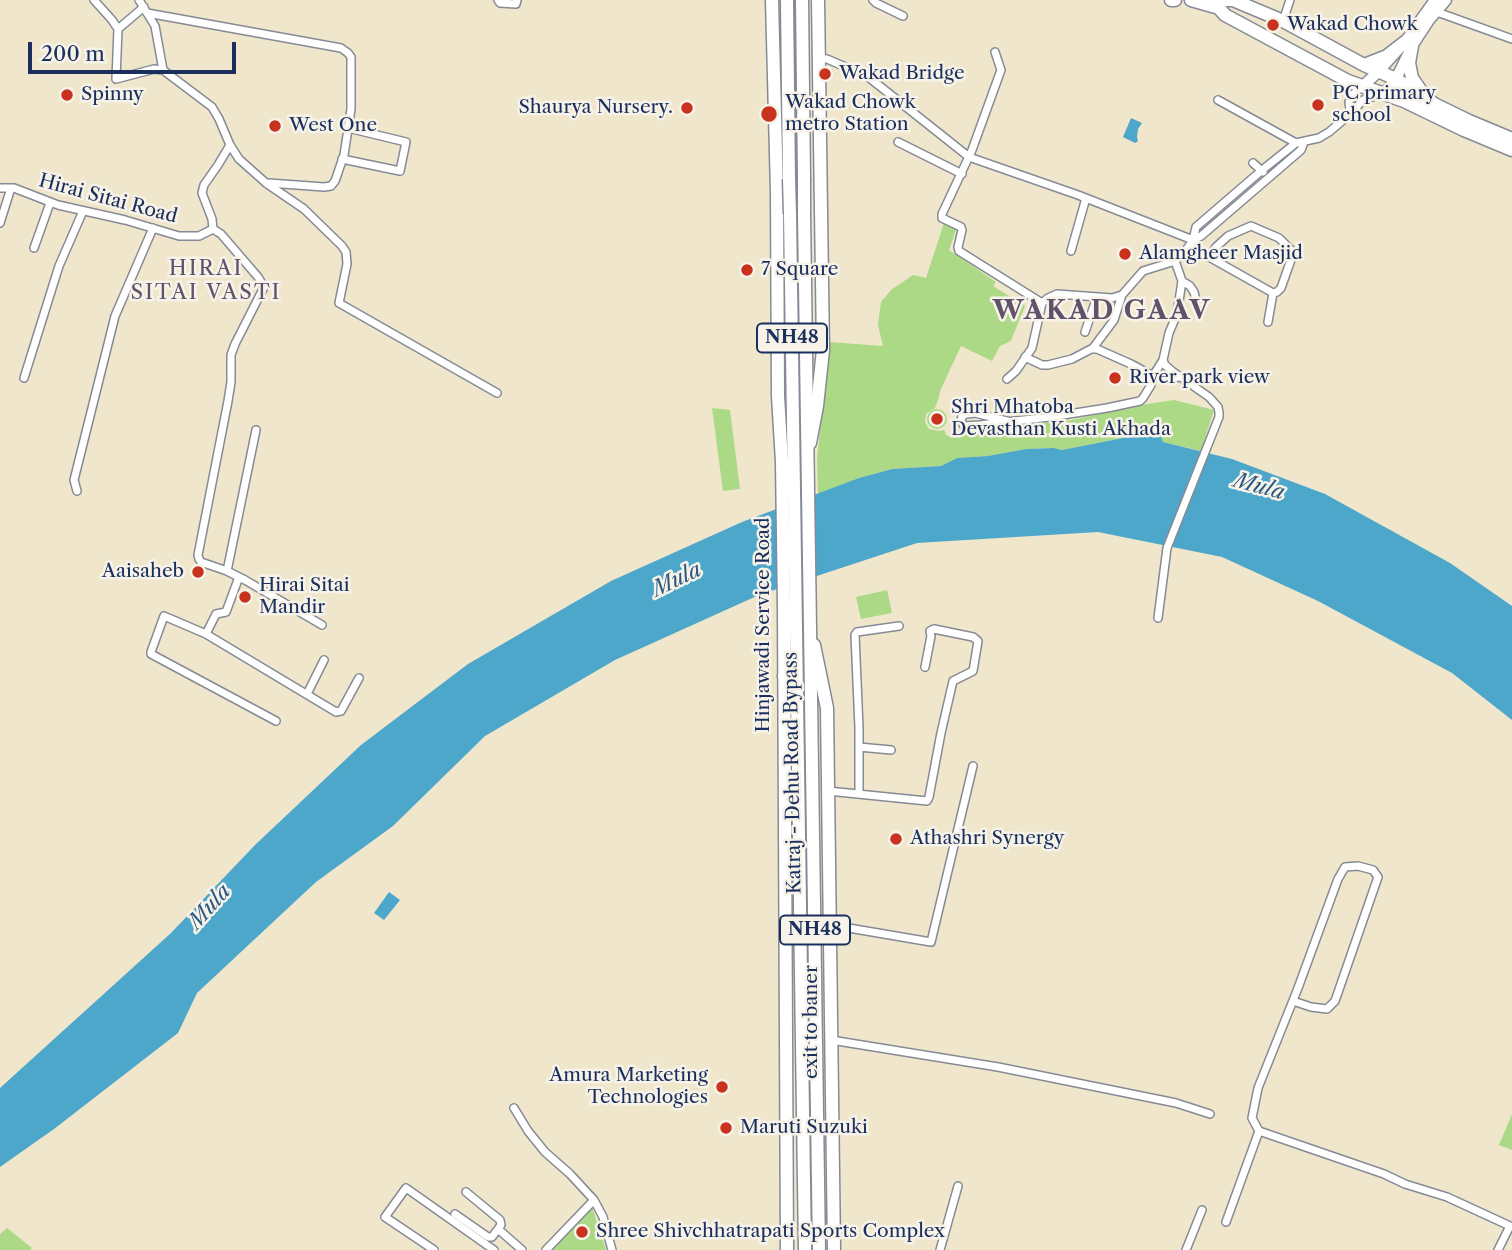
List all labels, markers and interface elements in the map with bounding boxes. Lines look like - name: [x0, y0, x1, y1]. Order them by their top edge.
- place label: Wakad Chowk: [1287, 14, 1418, 36]
- marker: Wakad Chowk: [1265, 17, 1281, 33]
- scale bar: [32, 28, 240, 72]
- text: 200 m: [41, 41, 105, 66]
- place label: Wakad Bridge: [839, 63, 965, 85]
- marker: Wakad Bridge: [817, 66, 833, 82]
- place label: PC primary school: [1332, 83, 1436, 127]
- place label: Spinny: [81, 84, 144, 106]
- marker: Spinny: [59, 87, 75, 103]
- place label: Wakad Chowk metro Station: [785, 92, 916, 136]
- place label: Shaurya Nursery.: [518, 97, 673, 119]
- marker: PC primary school: [1310, 97, 1326, 113]
- marker: Shaurya Nursery.: [679, 100, 695, 116]
- marker: Wakad Chowk metro Station: [759, 104, 779, 124]
- place label: West One: [289, 115, 377, 137]
- marker: West One: [267, 118, 283, 134]
- street label: Hirai Sitai Road: [36, 170, 180, 228]
- place label: Alamgheer Masjid: [1139, 243, 1303, 265]
- marker: Alamgheer Masjid: [1117, 246, 1133, 262]
- district label: HIRAI SITAI VASTI: [132, 256, 280, 306]
- place label: 7 Square: [761, 259, 838, 281]
- marker: 7 Square: [739, 262, 755, 278]
- district label: WAKAD GAAV: [994, 295, 1210, 327]
- road number: NH48: [757, 324, 827, 352]
- place label: River park view: [1129, 367, 1270, 389]
- marker: River park view: [1107, 370, 1123, 386]
- place label: Shri Mhatoba Devasthan Kusti Akhada: [951, 397, 1171, 441]
- marker: Shri Mhatoba Devasthan Kusti Akhada: [929, 411, 945, 427]
- water label: Mula: [1231, 468, 1287, 506]
- street label: Hinjawadi Service Road: [753, 517, 775, 733]
- water label: Mula: [648, 557, 706, 603]
- place label: Aaisaheb: [102, 561, 184, 583]
- marker: Aaisaheb: [190, 564, 206, 580]
- place label: Hirai Sitai Mandir: [259, 575, 350, 619]
- marker: Hirai Sitai Mandir: [237, 589, 253, 605]
- street label: Katraj - Dehu Road Bypass: [779, 652, 807, 894]
- place label: Athashri Synergy: [910, 828, 1064, 850]
- marker: Athashri Synergy: [888, 831, 904, 847]
- water label: Mula: [183, 879, 237, 935]
- road number: NH48: [780, 916, 850, 945]
- street label: exit to baner: [801, 965, 823, 1079]
- place label: Amura Marketing Technologies: [549, 1065, 708, 1109]
- marker: Amura Marketing Technologies: [714, 1079, 730, 1095]
- place label: Maruti Suzuki: [740, 1117, 868, 1139]
- marker: Maruti Suzuki: [718, 1120, 734, 1136]
- place label: Shree Shivchhatrapati Sports Complex: [596, 1221, 945, 1243]
- marker: Shree Shivchhatrapati Sports Complex: [574, 1224, 590, 1240]

